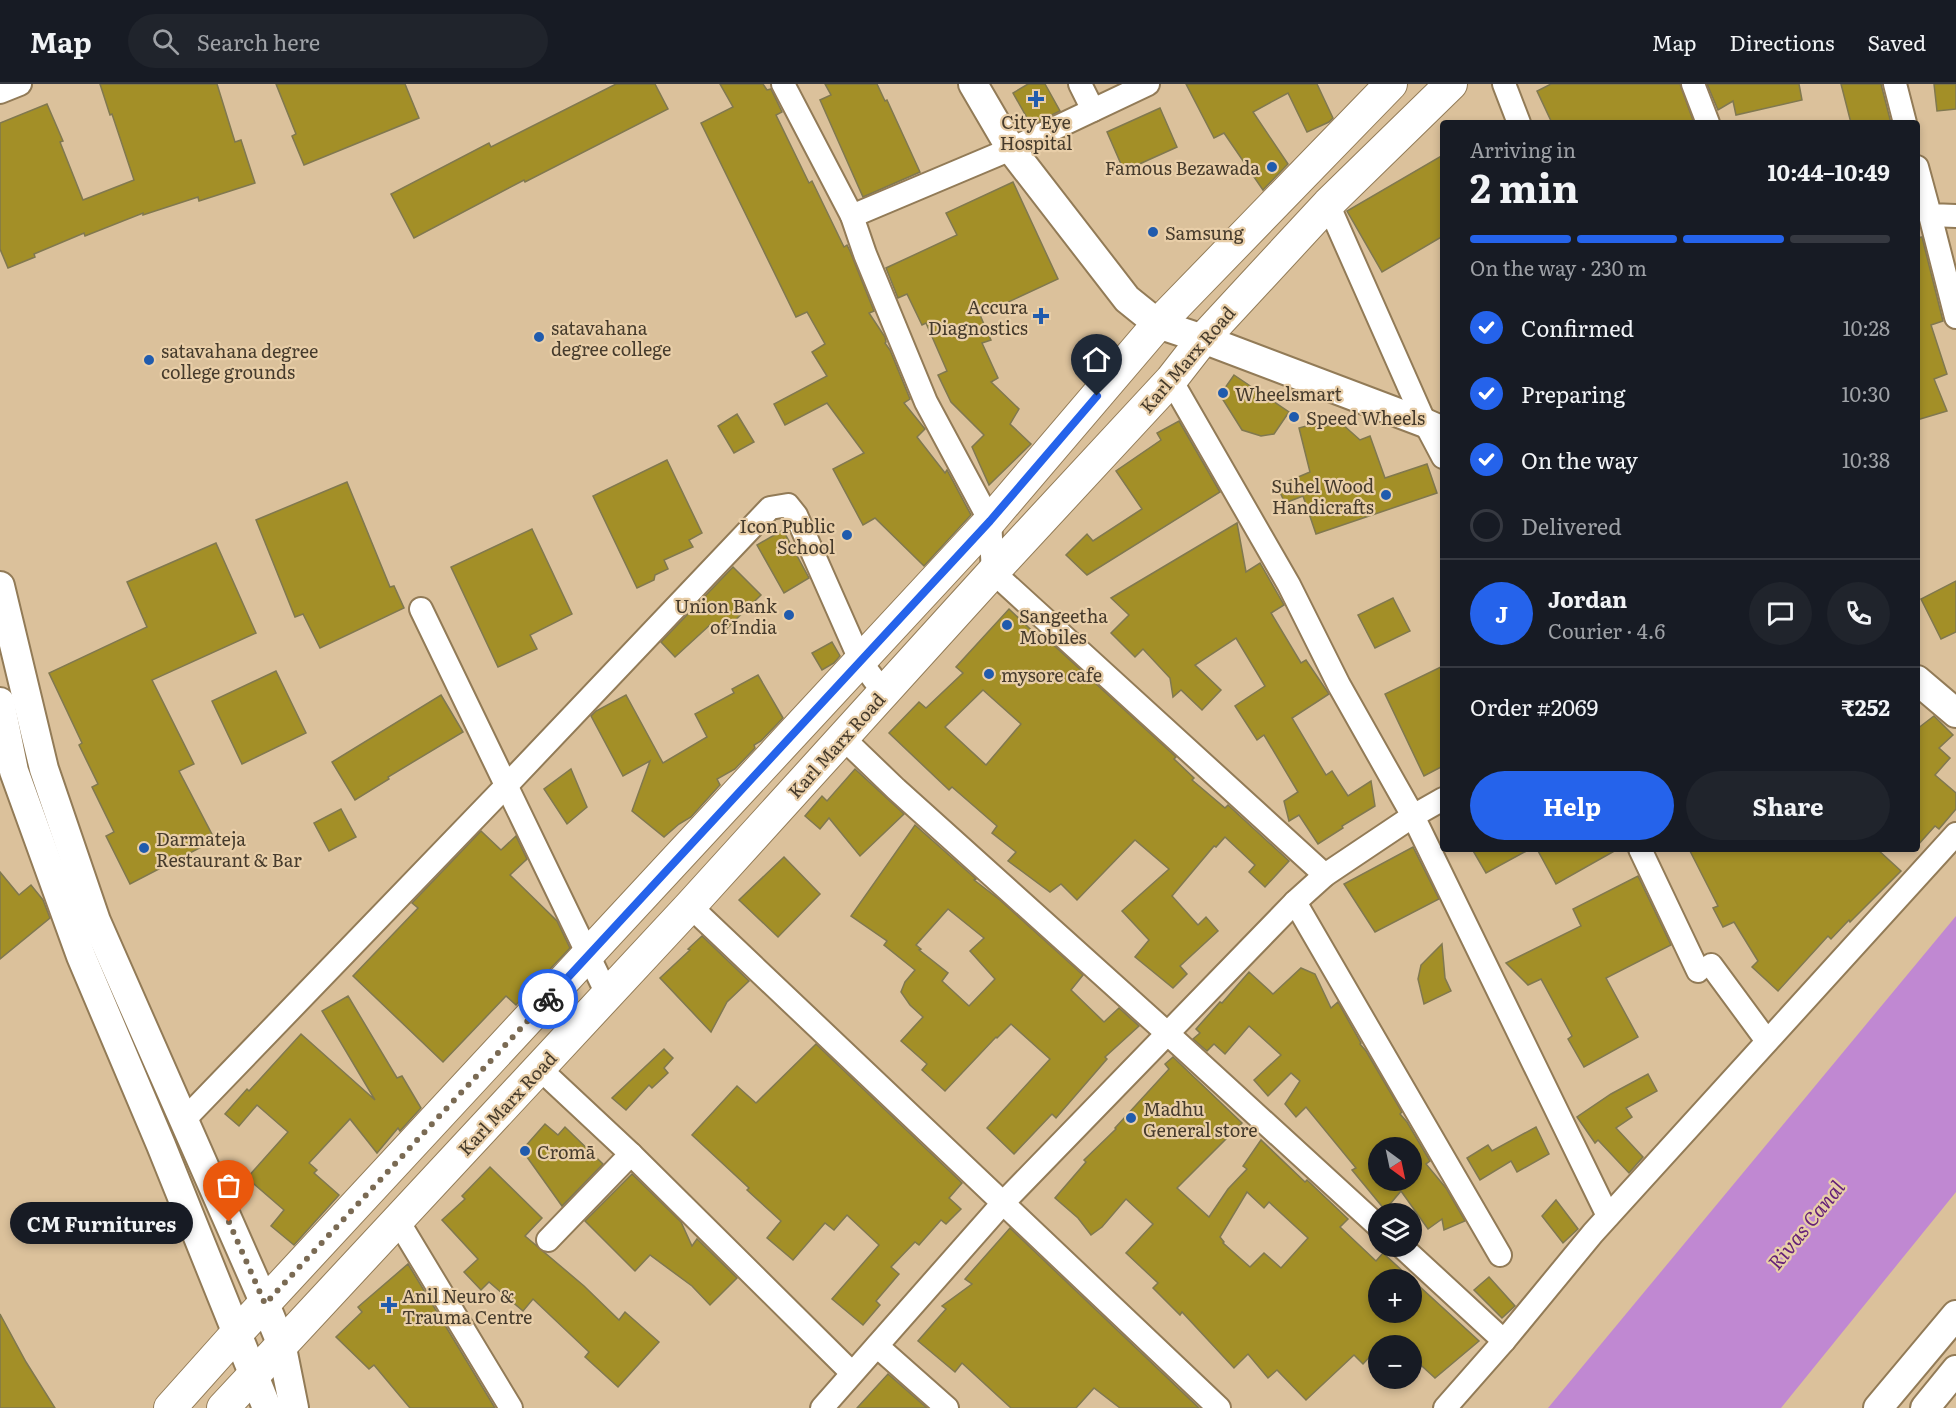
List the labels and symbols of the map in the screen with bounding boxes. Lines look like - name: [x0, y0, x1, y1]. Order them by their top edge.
- marker: City Eye Hospital: [1027, 90, 1045, 108]
- place label: City Eye Hospital: [1000, 108, 1072, 156]
- place label: Famous Bezawada: [1105, 154, 1260, 181]
- marker: Famous Bezawada: [1265, 160, 1279, 174]
- place label: Samsung: [1165, 219, 1245, 246]
- marker: Samsung: [1146, 225, 1160, 239]
- place label: Accura Diagnostics: [928, 293, 1028, 341]
- street label: Karl Marx Road: [1133, 300, 1241, 418]
- marker: Accura Diagnostics: [1032, 307, 1050, 325]
- place label: satavahana degree college: [551, 314, 671, 362]
- marker: satavahana degree college: [532, 330, 546, 344]
- pin: [1071, 334, 1122, 396]
- place label: satavahana degree college grounds: [161, 337, 318, 385]
- marker: satavahana degree college grounds: [142, 353, 156, 367]
- place label: Wheelsmart: [1235, 380, 1343, 407]
- marker: Wheelsmart: [1216, 386, 1230, 400]
- place label: Speed Wheels: [1306, 404, 1425, 431]
- marker: Speed Wheels: [1287, 410, 1301, 424]
- place label: Suhel Wood Handicrafts: [1271, 472, 1374, 520]
- marker: Suhel Wood Handicrafts: [1379, 488, 1393, 502]
- place label: Icon Public School: [739, 512, 835, 560]
- marker: Icon Public School: [840, 528, 854, 542]
- place label: Union Bank of India: [675, 592, 778, 640]
- place label: Sangeetha Mobiles: [1019, 602, 1108, 650]
- marker: Union Bank of India: [782, 608, 796, 622]
- marker: Sangeetha Mobiles: [1000, 618, 1014, 632]
- place label: mysore cafe: [1001, 661, 1102, 688]
- marker: mysore cafe: [982, 667, 996, 681]
- street label: Karl Marx Road: [781, 686, 891, 804]
- place label: Darmateja Restaurant & Bar: [156, 825, 302, 873]
- marker: Darmateja Restaurant & Bar: [137, 841, 151, 855]
- courier: [518, 969, 578, 1029]
- street label: Karl Marx Road: [451, 1045, 563, 1161]
- place label: Madhu General store: [1143, 1095, 1258, 1143]
- marker: Madhu General store: [1124, 1111, 1138, 1125]
- north arrow: [1368, 1137, 1422, 1191]
- place label: Cromā: [537, 1138, 596, 1165]
- marker: Cromā: [518, 1144, 532, 1158]
- pin: [203, 1160, 254, 1222]
- water label: Rivas Canal: [1759, 1172, 1851, 1275]
- callout: CM Furnitures: [10, 1201, 193, 1243]
- place label: Anil Neuro & Trauma Centre: [402, 1282, 532, 1330]
- marker: Anil Neuro & Trauma Centre: [380, 1296, 398, 1314]

